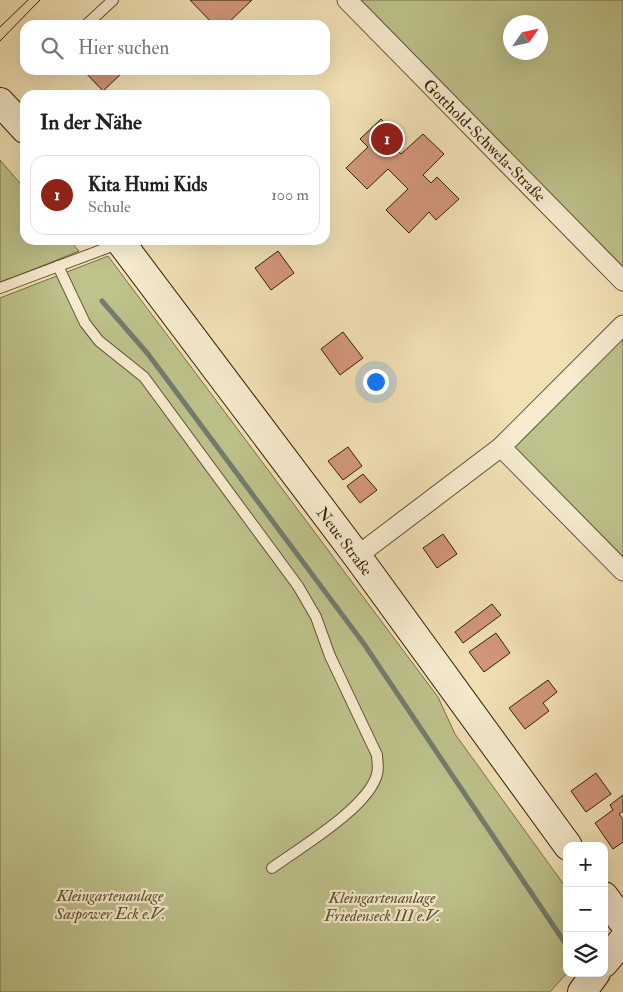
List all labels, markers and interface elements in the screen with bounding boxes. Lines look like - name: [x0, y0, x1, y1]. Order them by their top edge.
- north arrow: [503, 15, 548, 60]
- search box: [20, 20, 330, 75]
- icon: search: [38, 34, 66, 62]
- text: Hier suchen: [78, 36, 169, 60]
- street label: Gotthold-Schwela-Straße: [419, 75, 550, 207]
- text: In der Nähe: [40, 109, 142, 136]
- pin: 1: [371, 120, 403, 158]
- text: Kita Humi Kids: [88, 173, 207, 197]
- text: 1: [54, 185, 60, 205]
- text: 100 m: [271, 185, 309, 205]
- text: Schule: [88, 197, 131, 217]
- your location: [363, 369, 389, 395]
- street label: Neue Straße: [312, 503, 377, 580]
- map controls: [563, 842, 608, 977]
- button: +: [563, 842, 608, 887]
- park label: Kleingartenanlage Saspower Eck e.V.: [54, 886, 167, 924]
- button: −: [563, 887, 608, 932]
- park label: Kleingartenanlage Friedenseck III e.V.: [323, 888, 441, 926]
- button: layers: [563, 932, 608, 977]

